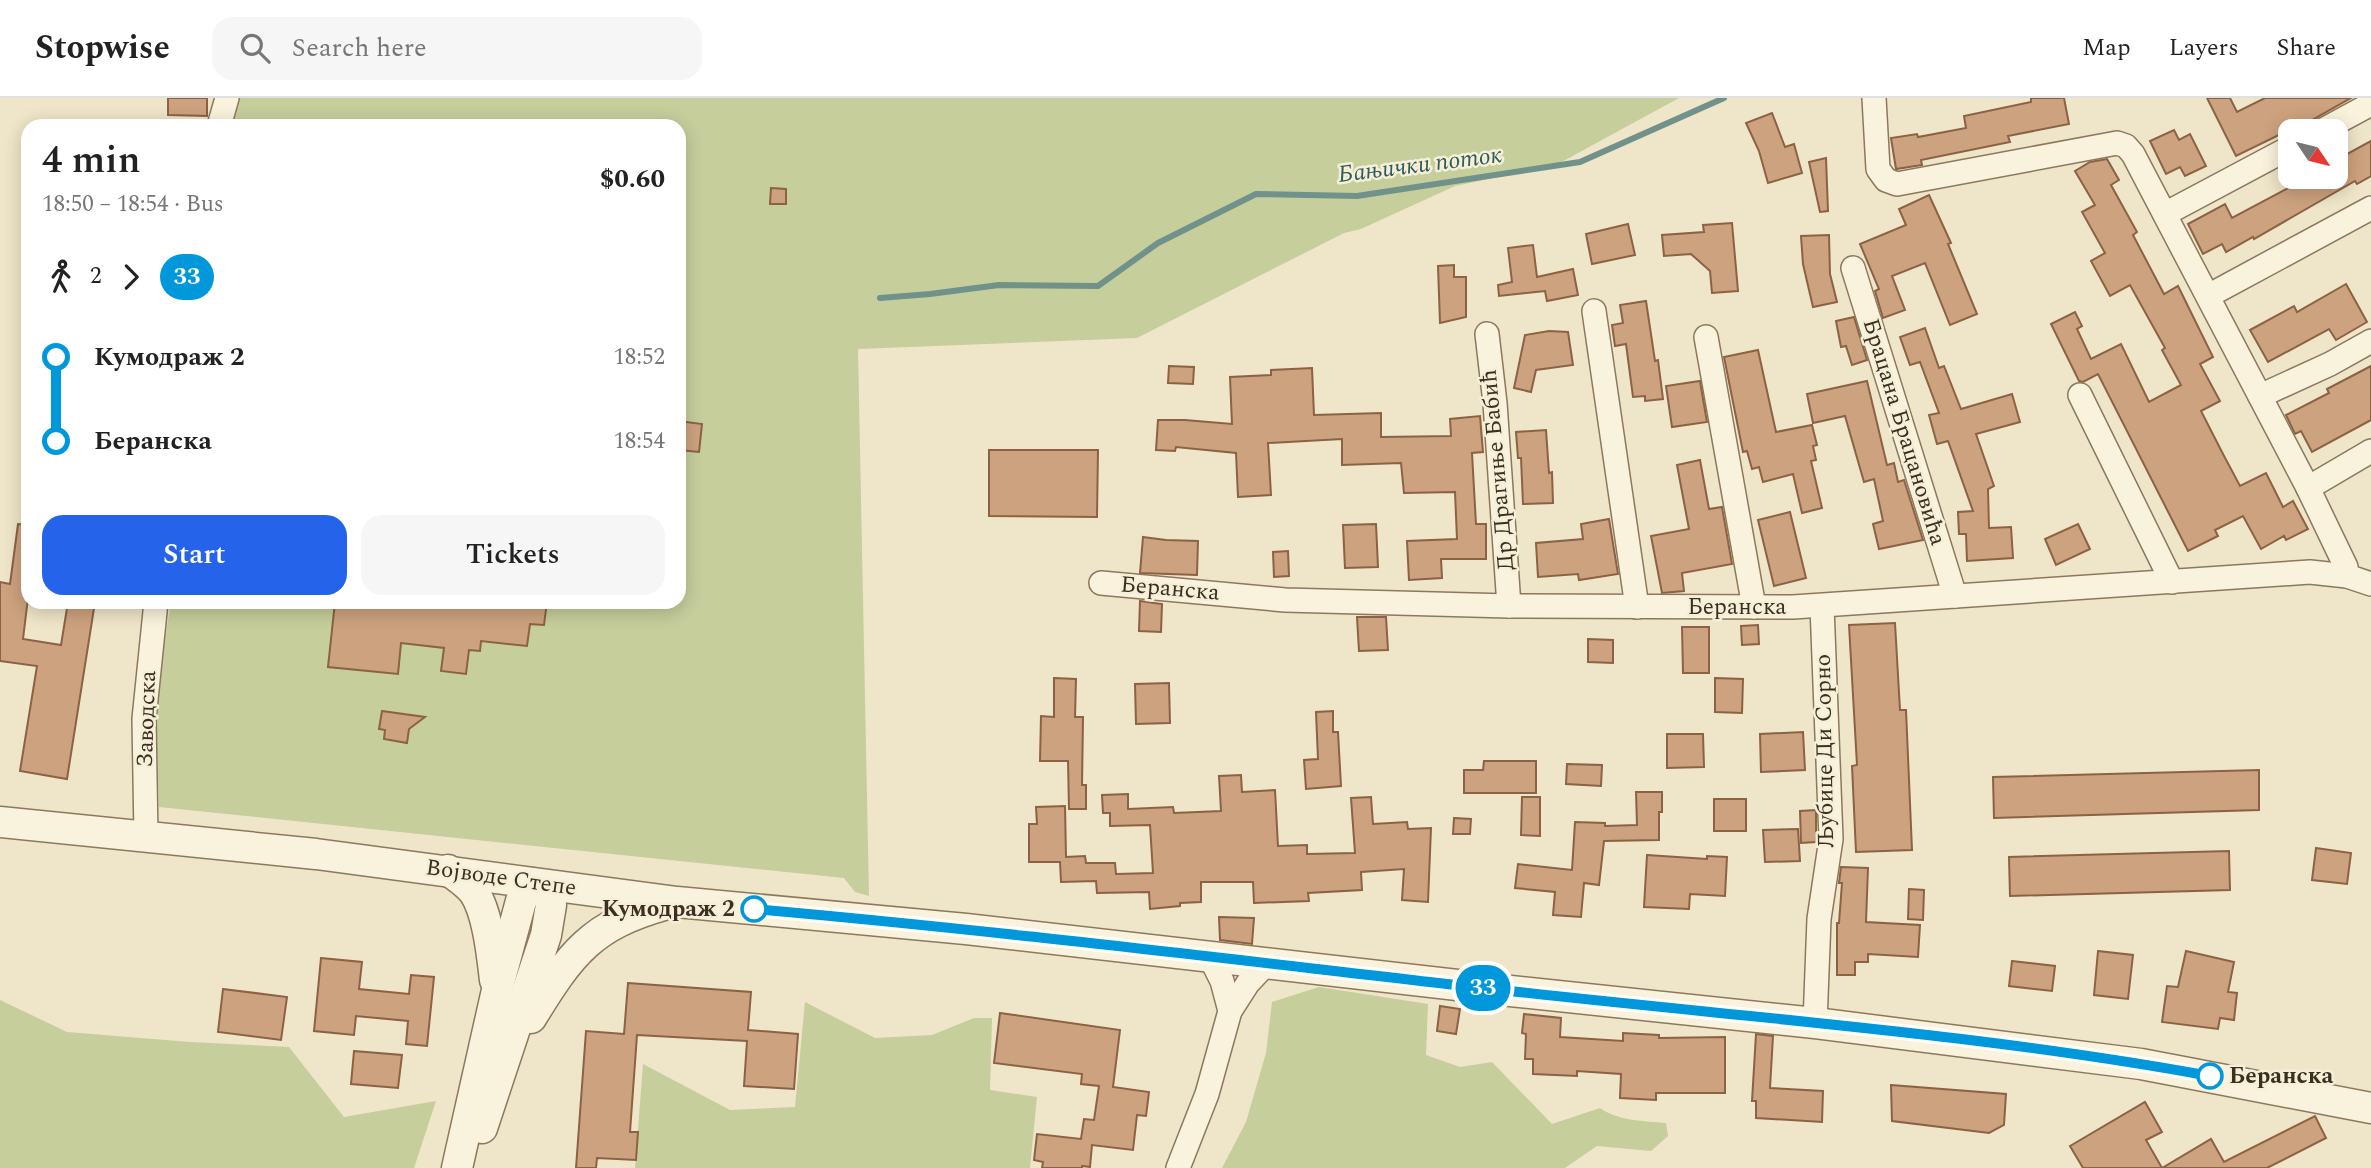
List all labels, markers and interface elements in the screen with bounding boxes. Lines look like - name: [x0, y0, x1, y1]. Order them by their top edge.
- search box: [212, 17, 702, 80]
- text: Stopwise: [35, 23, 170, 73]
- text: Search here: [292, 28, 427, 68]
- icon: search: [236, 29, 274, 67]
- text: Map: [2082, 30, 2131, 66]
- text: Layers: [2169, 30, 2239, 66]
- text: Share: [2277, 30, 2336, 66]
- north arrow: [2278, 119, 2348, 189]
- map controls: [2278, 119, 2348, 189]
- text: 4 min: [42, 132, 141, 190]
- water label: Бањички поток: [1336, 137, 1505, 193]
- text: $0.60: [600, 159, 665, 199]
- text: 18:50 – 18:54 · Bus: [42, 187, 224, 222]
- icon: walk: [42, 258, 80, 296]
- icon: forward: [112, 258, 150, 296]
- text: 2: [90, 259, 102, 294]
- text: 33: [174, 259, 200, 295]
- street label: Брацана Брацановића: [1853, 314, 1955, 550]
- text: Кумодраж 2: [94, 337, 245, 377]
- text: 18:52: [613, 340, 665, 375]
- street label: Др Драгиње Бабић: [1472, 368, 1524, 572]
- text: Беранска: [94, 421, 212, 461]
- text: 18:54: [613, 424, 665, 459]
- button: Start: [42, 515, 347, 595]
- button: Tickets: [361, 515, 665, 595]
- street label: Беранска: [1119, 567, 1221, 611]
- street label: Беранска: [1687, 590, 1787, 625]
- street label: Љубице Ди Сорно: [1806, 654, 1844, 848]
- street label: Заводска: [128, 670, 166, 768]
- street label: Војводе Степе: [423, 850, 579, 906]
- place label: Кумодраж 2: [602, 892, 735, 927]
- marker: Кумодраж 2: [741, 896, 767, 922]
- line badge: 33: [1452, 965, 1514, 1011]
- text: 33: [1470, 970, 1496, 1006]
- place label: Беранска: [2229, 1059, 2333, 1094]
- marker: Беранска: [2197, 1063, 2223, 1089]

